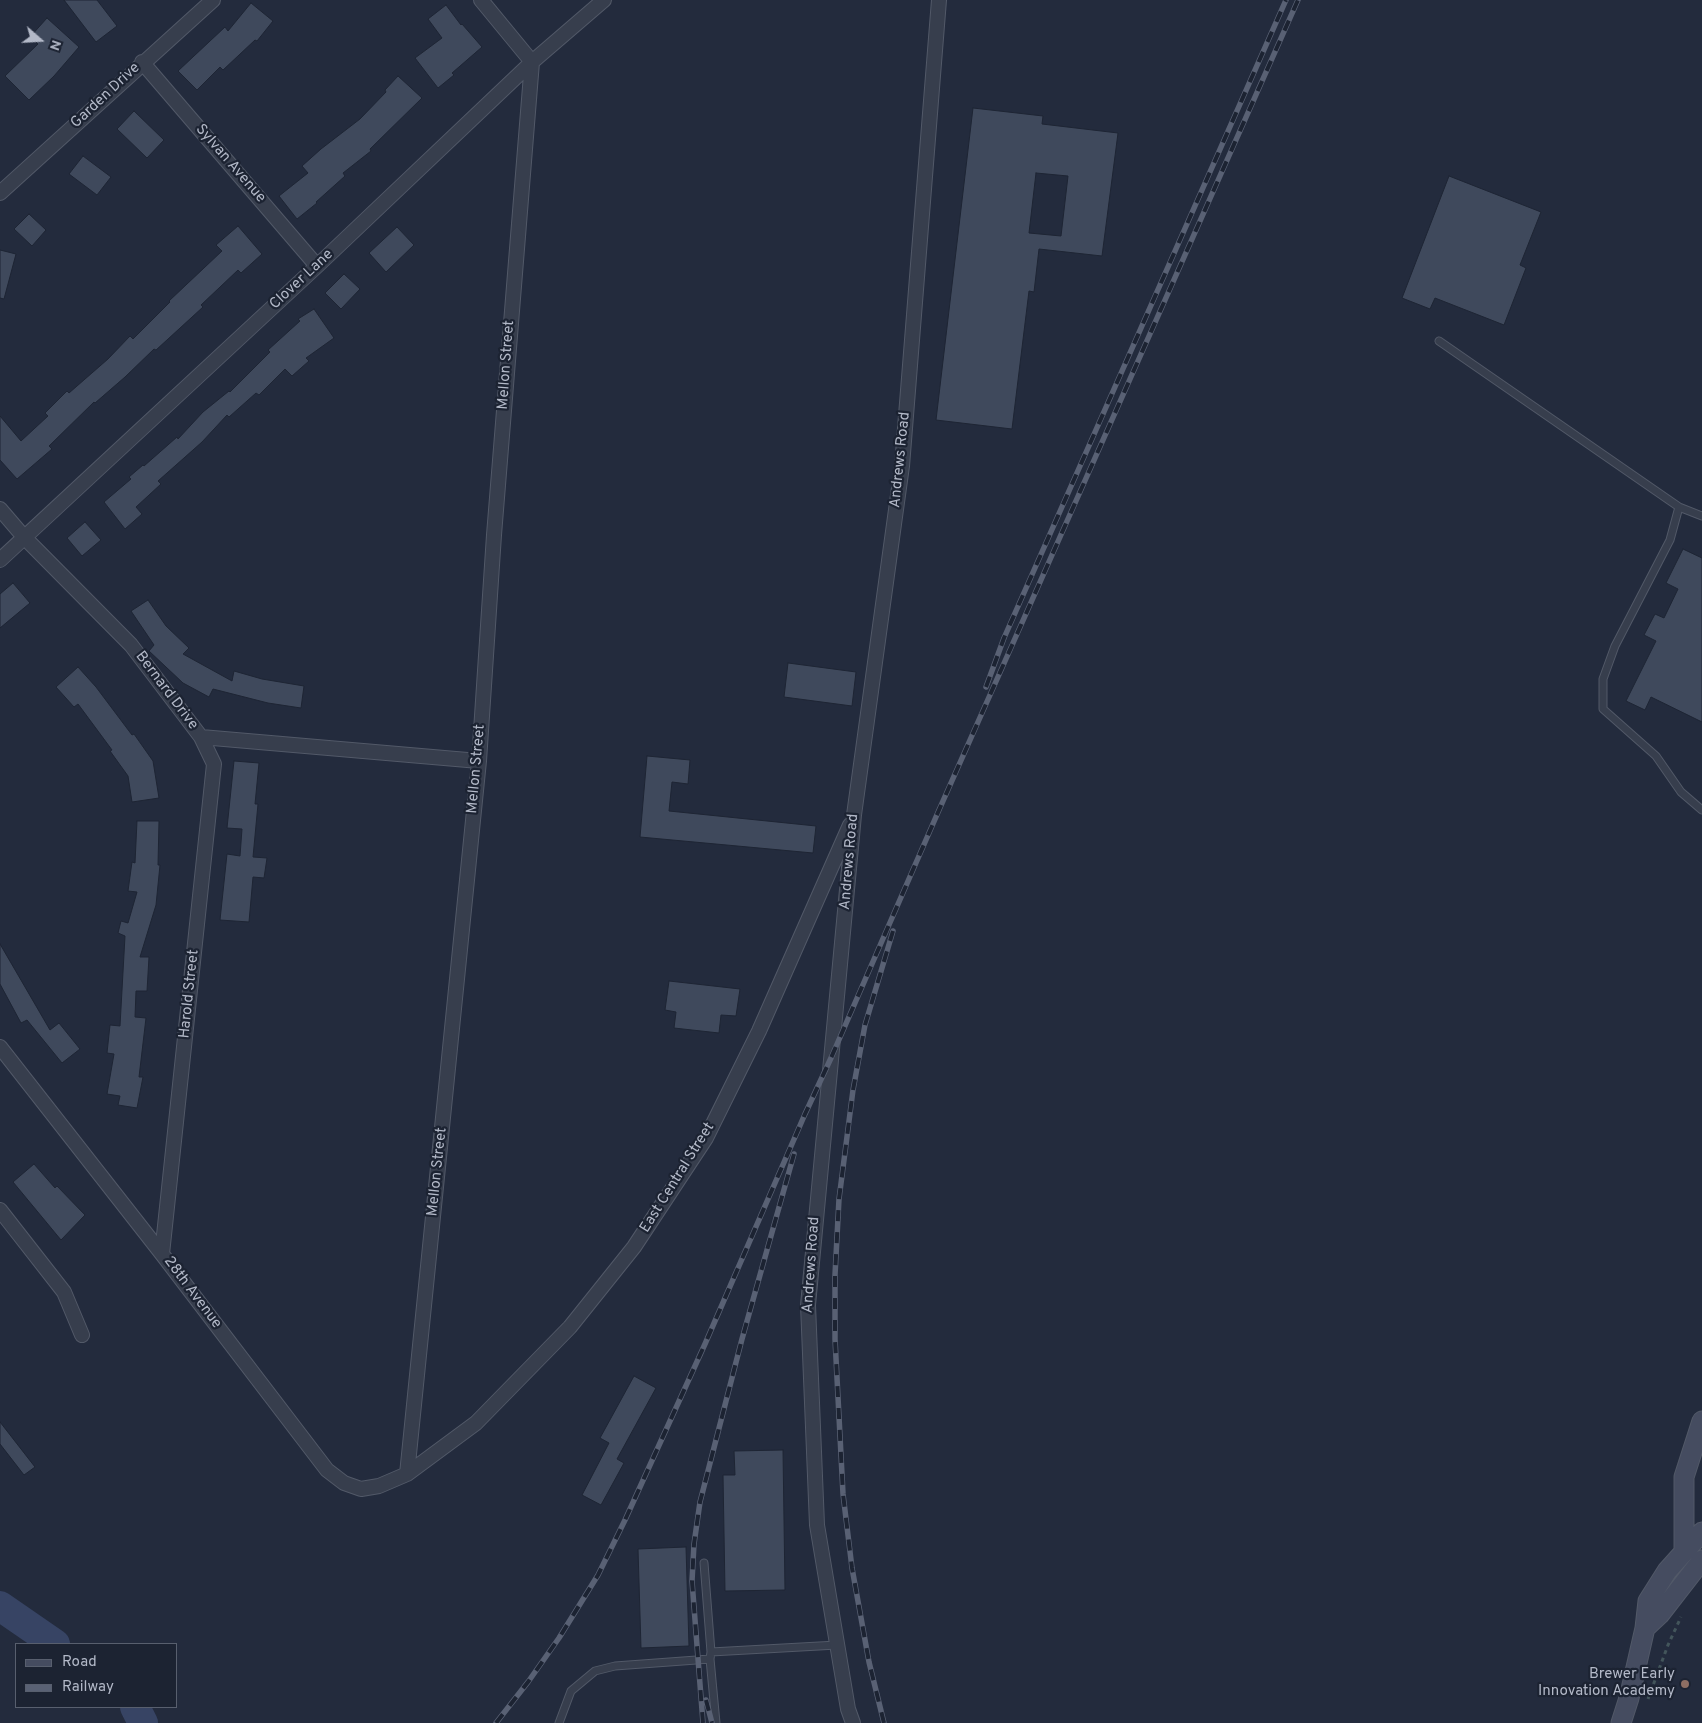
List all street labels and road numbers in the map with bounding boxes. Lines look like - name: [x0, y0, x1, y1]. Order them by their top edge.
- street label: Garden Drive: [68, 59, 144, 133]
- street label: Sylvan Avenue: [191, 121, 269, 207]
- street label: Clover Lane: [266, 246, 338, 314]
- street label: Mellon Street: [495, 320, 519, 410]
- street label: Andrews Road: [887, 411, 915, 509]
- street label: Bernard Drive: [131, 648, 201, 734]
- street label: Mellon Street: [464, 724, 490, 814]
- street label: Andrews Road: [837, 813, 863, 911]
- street label: Harold Street: [176, 949, 204, 1039]
- street label: East Central Street: [637, 1120, 719, 1236]
- street label: Mellon Street: [424, 1127, 452, 1217]
- street label: Andrews Road: [800, 1216, 824, 1314]
- street label: 28th Avenue: [159, 1253, 225, 1333]

